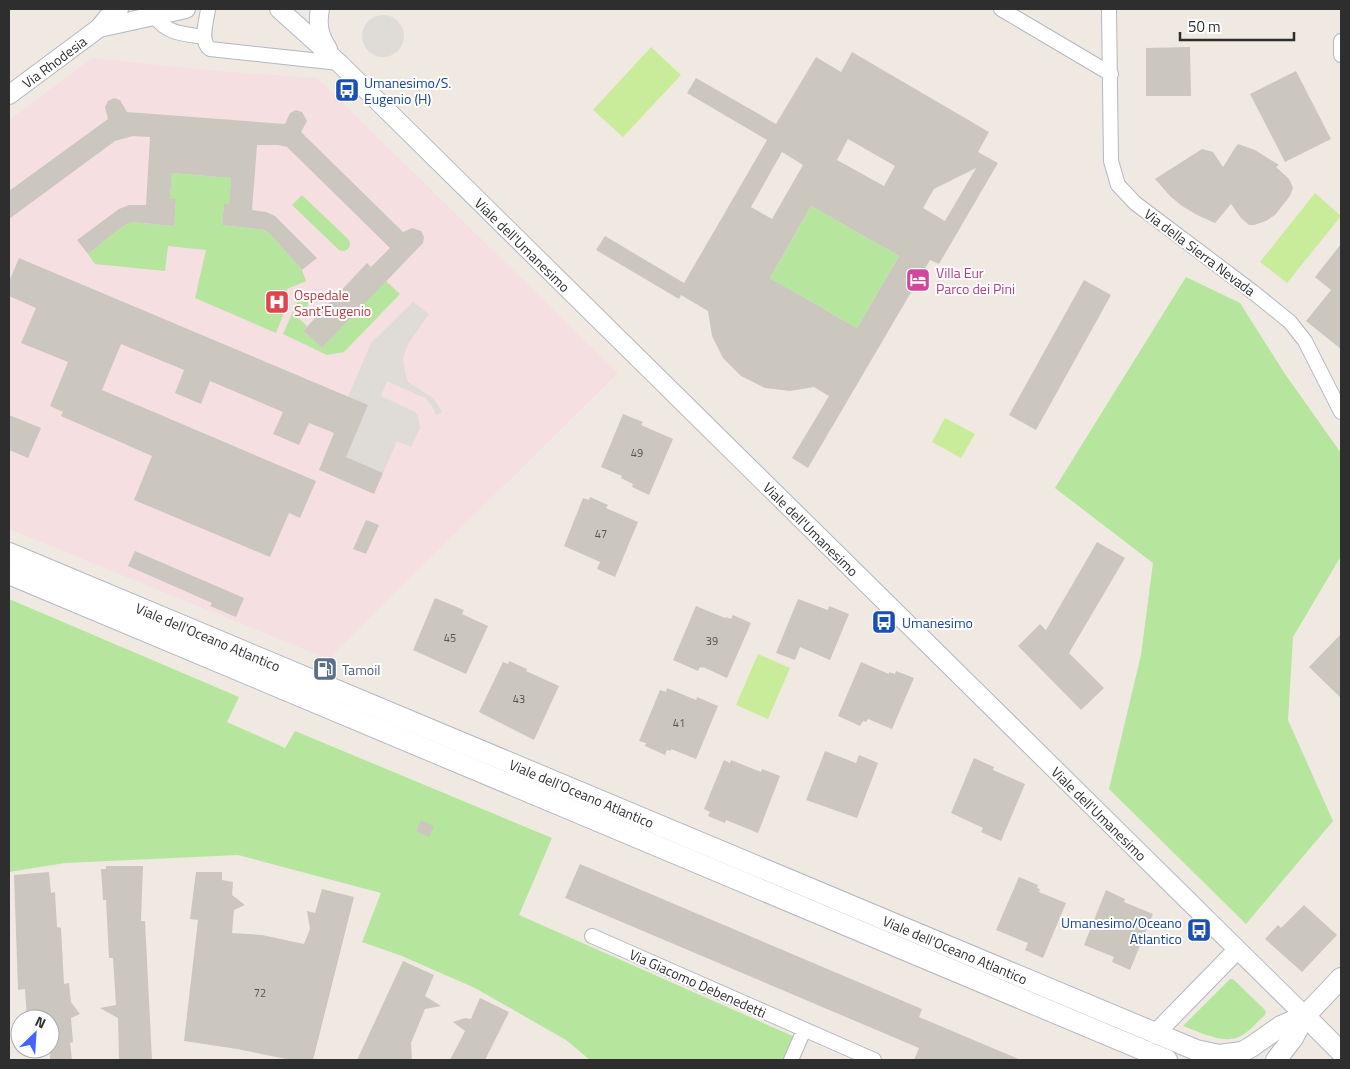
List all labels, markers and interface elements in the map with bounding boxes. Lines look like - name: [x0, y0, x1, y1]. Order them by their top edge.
- scale bar: [1180, 10, 1294, 42]
- text: 50 m: [1188, 15, 1221, 38]
- street label: Via Rhodesia: [17, 30, 91, 93]
- place label: Umanesimo/S. Eugenio (H): [364, 72, 451, 109]
- bus stop icon: Umanesimo/S. Eugenio (H): [334, 77, 360, 103]
- street label: Viale dell'Umanesimo: [470, 192, 575, 296]
- street label: Via della Sierra Nevada: [1140, 203, 1260, 301]
- place label: Villa Eur Parco dei Pini: [936, 262, 1015, 299]
- hotel icon: Villa Eur Parco dei Pini: [905, 267, 931, 293]
- place label: Ospedale Sant'Eugenio: [294, 284, 371, 321]
- hospital icon: Ospedale Sant'Eugenio: [264, 289, 290, 315]
- house number: 49: [631, 445, 643, 461]
- street label: Viale dell'Umanesimo: [759, 477, 864, 581]
- house number: 47: [595, 526, 607, 542]
- street label: Viale dell'Oceano Atlantico: [133, 597, 284, 676]
- bus stop icon: Umanesimo: [871, 609, 897, 635]
- place label: Umanesimo: [902, 612, 973, 633]
- house number: 45: [444, 630, 456, 646]
- house number: 39: [706, 633, 718, 649]
- fuel station icon: Tamoil: [312, 656, 338, 682]
- place label: Tamoil: [342, 659, 381, 680]
- house number: 43: [513, 691, 525, 707]
- house number: 41: [673, 715, 685, 731]
- street label: Viale dell'Oceano Atlantico: [506, 753, 657, 832]
- street label: Viale dell'Umanesimo: [1047, 761, 1152, 865]
- street label: Viale dell'Oceano Atlantico: [880, 910, 1031, 989]
- place label: Umanesimo/Oceano Atlantico: [1061, 912, 1182, 949]
- bus stop icon: Umanesimo/Oceano Atlantico: [1186, 917, 1212, 943]
- street label: Via Giacomo Debenedetti: [626, 943, 770, 1023]
- house number: 72: [254, 985, 266, 1001]
- north arrow: [10, 1009, 60, 1059]
- text: N: [32, 1010, 50, 1033]

